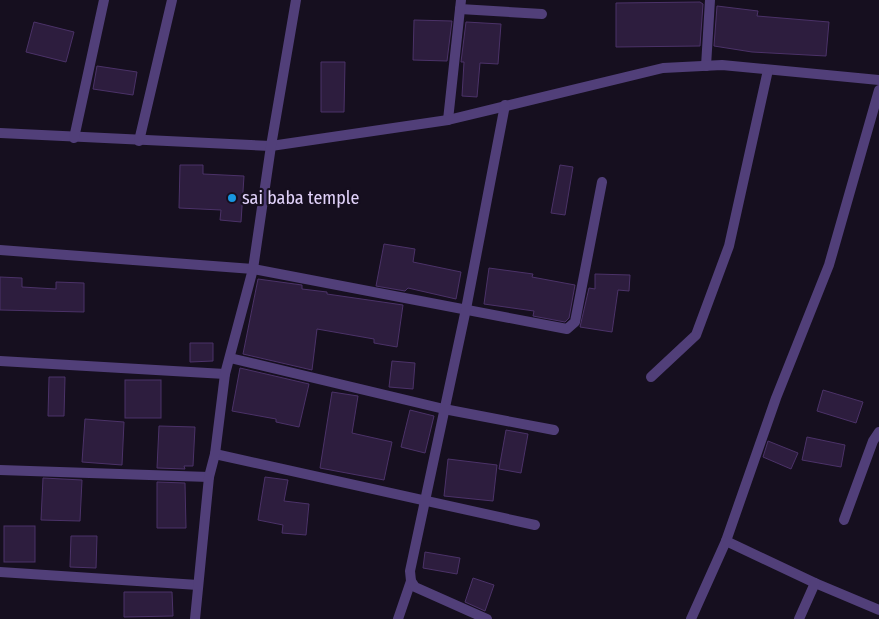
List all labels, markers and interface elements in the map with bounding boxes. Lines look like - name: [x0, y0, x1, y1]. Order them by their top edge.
- place label: sai baba temple: [242, 187, 359, 209]
- marker: sai baba temple: [226, 192, 238, 204]

